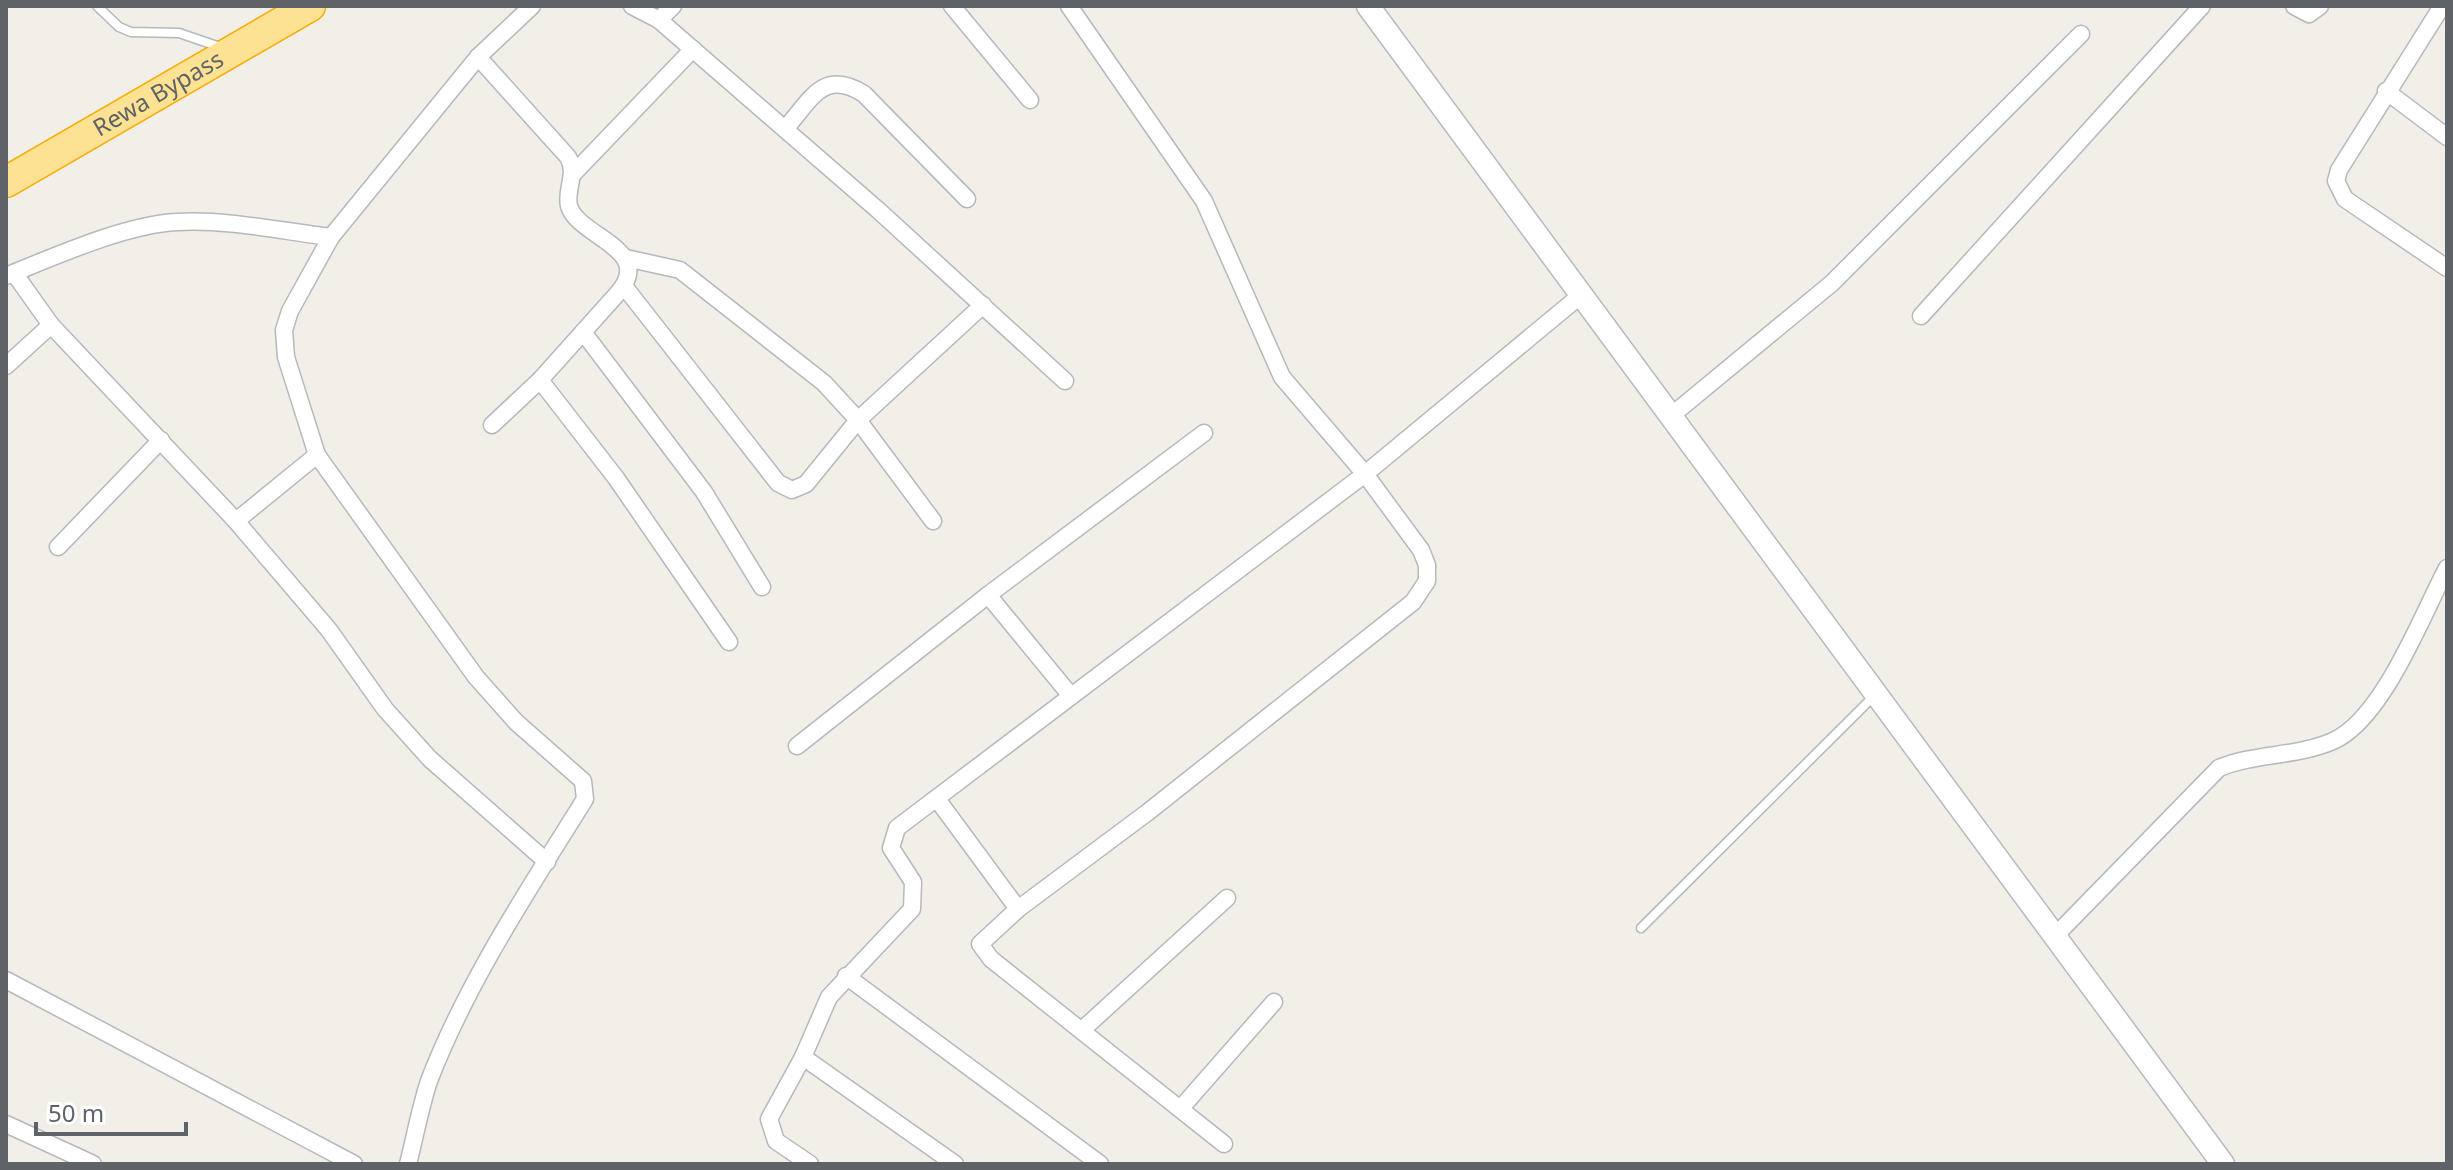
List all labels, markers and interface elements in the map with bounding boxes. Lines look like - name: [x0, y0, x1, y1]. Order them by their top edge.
- street label: Rewa Bypass: [86, 42, 229, 143]
- scale bar: [36, 1086, 186, 1136]
- text: 50 m: [48, 1096, 104, 1129]

